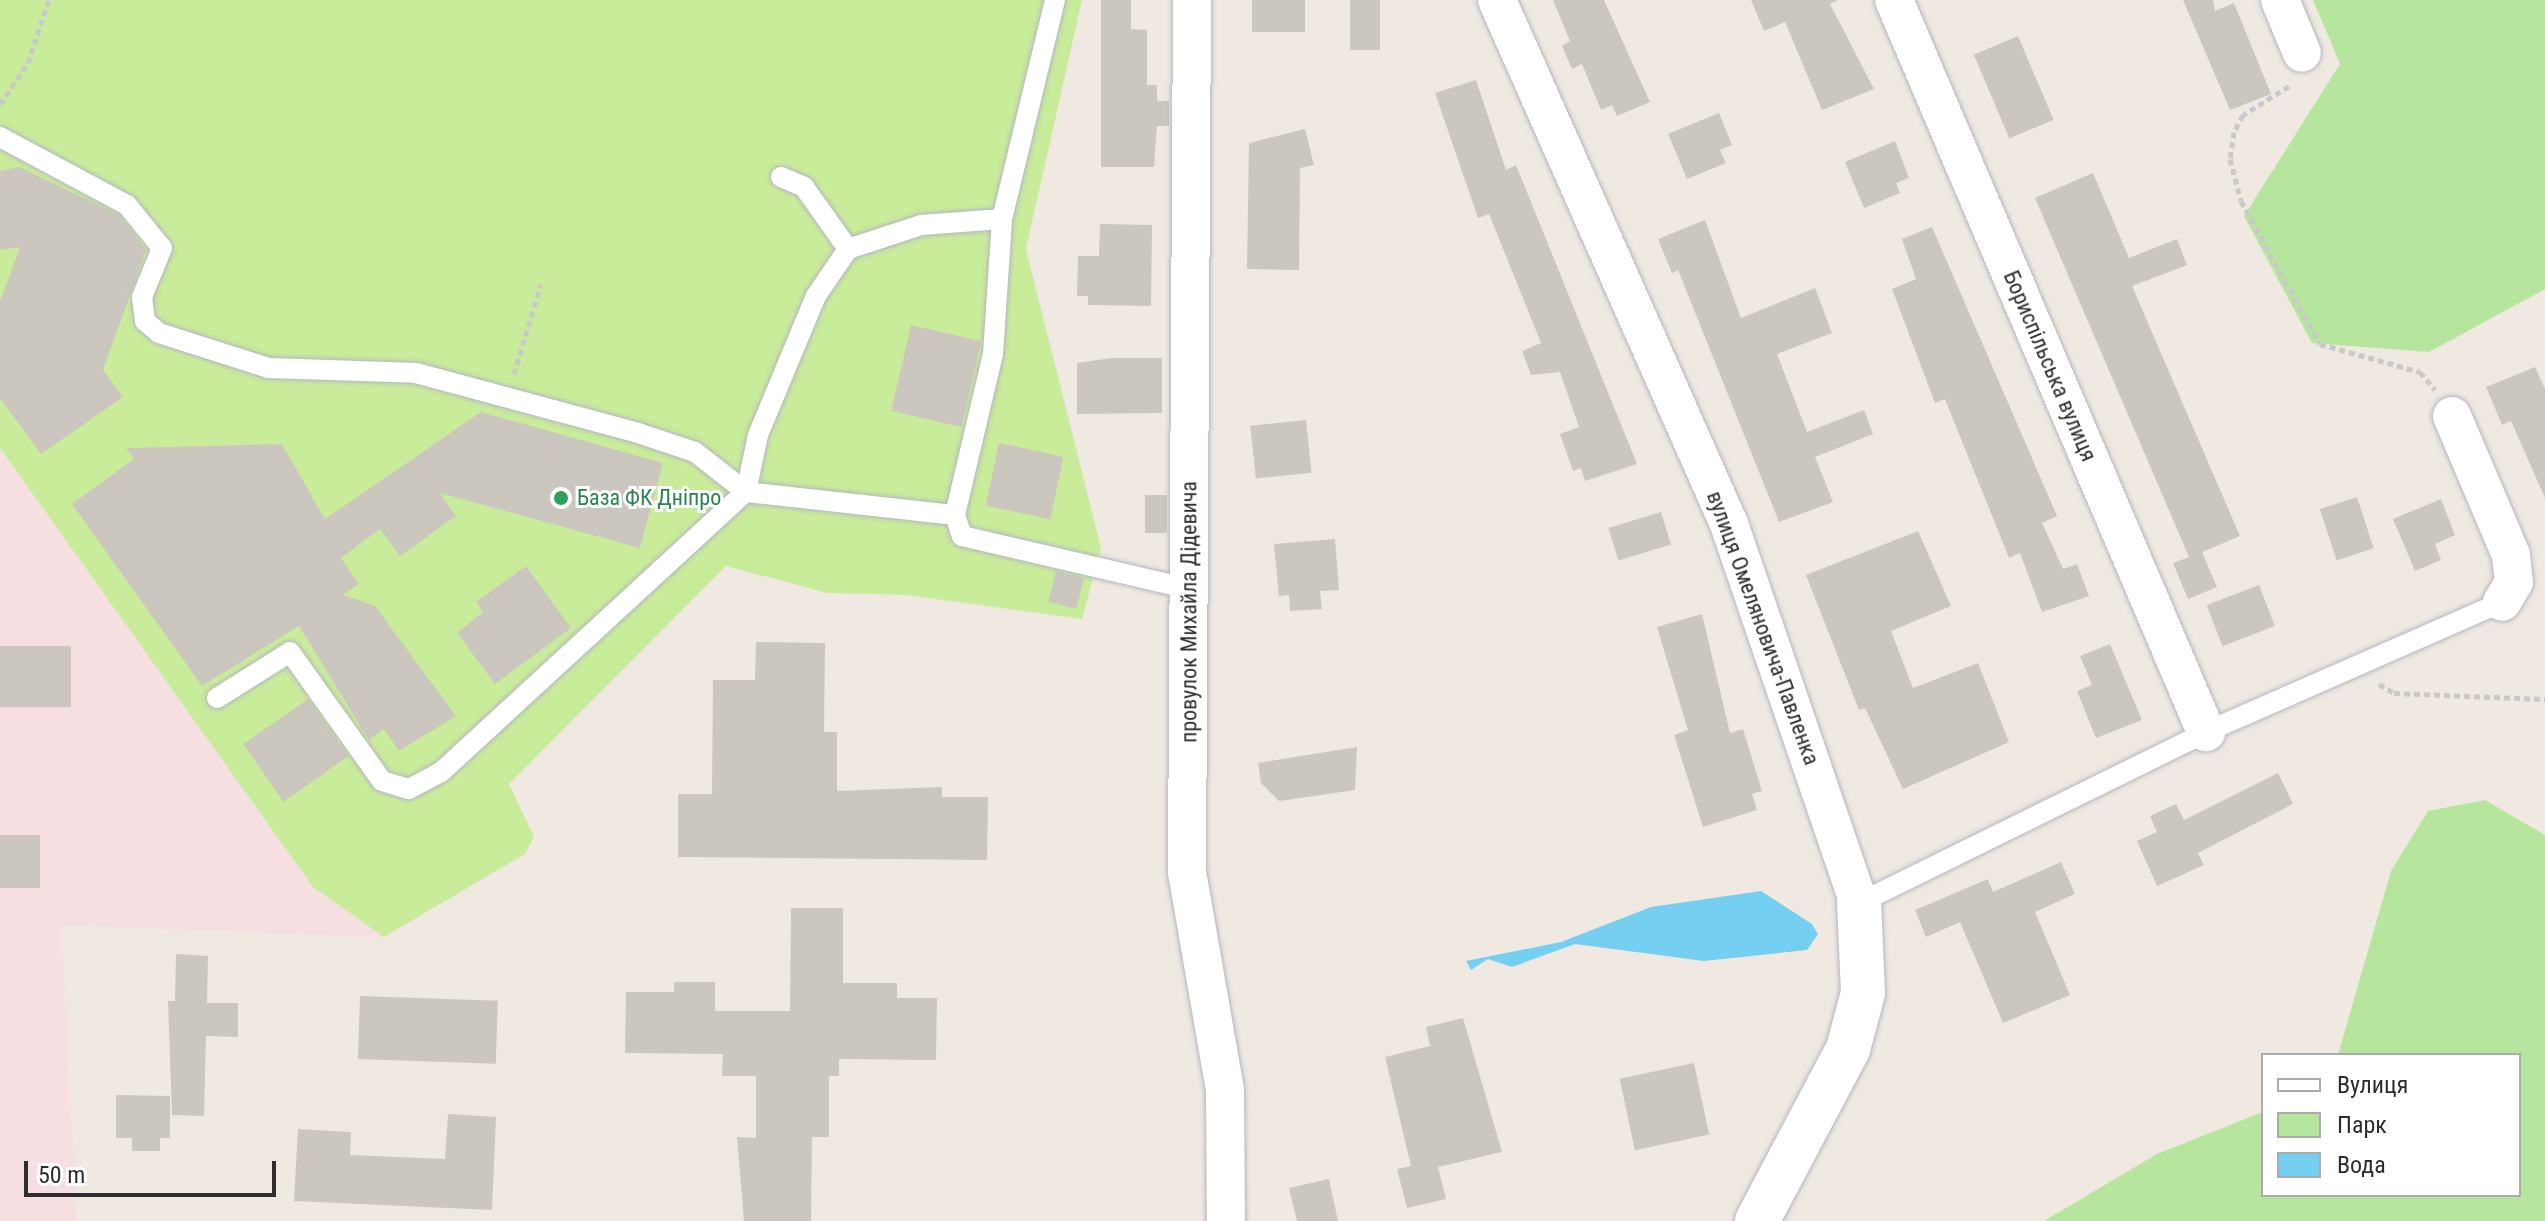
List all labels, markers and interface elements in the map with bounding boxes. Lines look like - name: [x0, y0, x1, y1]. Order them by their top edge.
- street label: Бориспільська вулиця: [1998, 267, 2102, 465]
- street label: провулок Михайла Дідевича: [1176, 481, 1202, 743]
- place label: База ФК Дніпро: [577, 485, 721, 511]
- street label: вулиця Омеляновича-Павленка: [1701, 488, 1825, 768]
- marker: База ФК Дніпро: [552, 489, 570, 507]
- legend: [2261, 1053, 2521, 1197]
- text: Вулиця: [2337, 1071, 2408, 1099]
- text: Парк: [2337, 1111, 2387, 1139]
- scale bar: [28, 1145, 280, 1195]
- text: Вода: [2337, 1151, 2386, 1179]
- text: 50 m: [38, 1161, 85, 1189]

